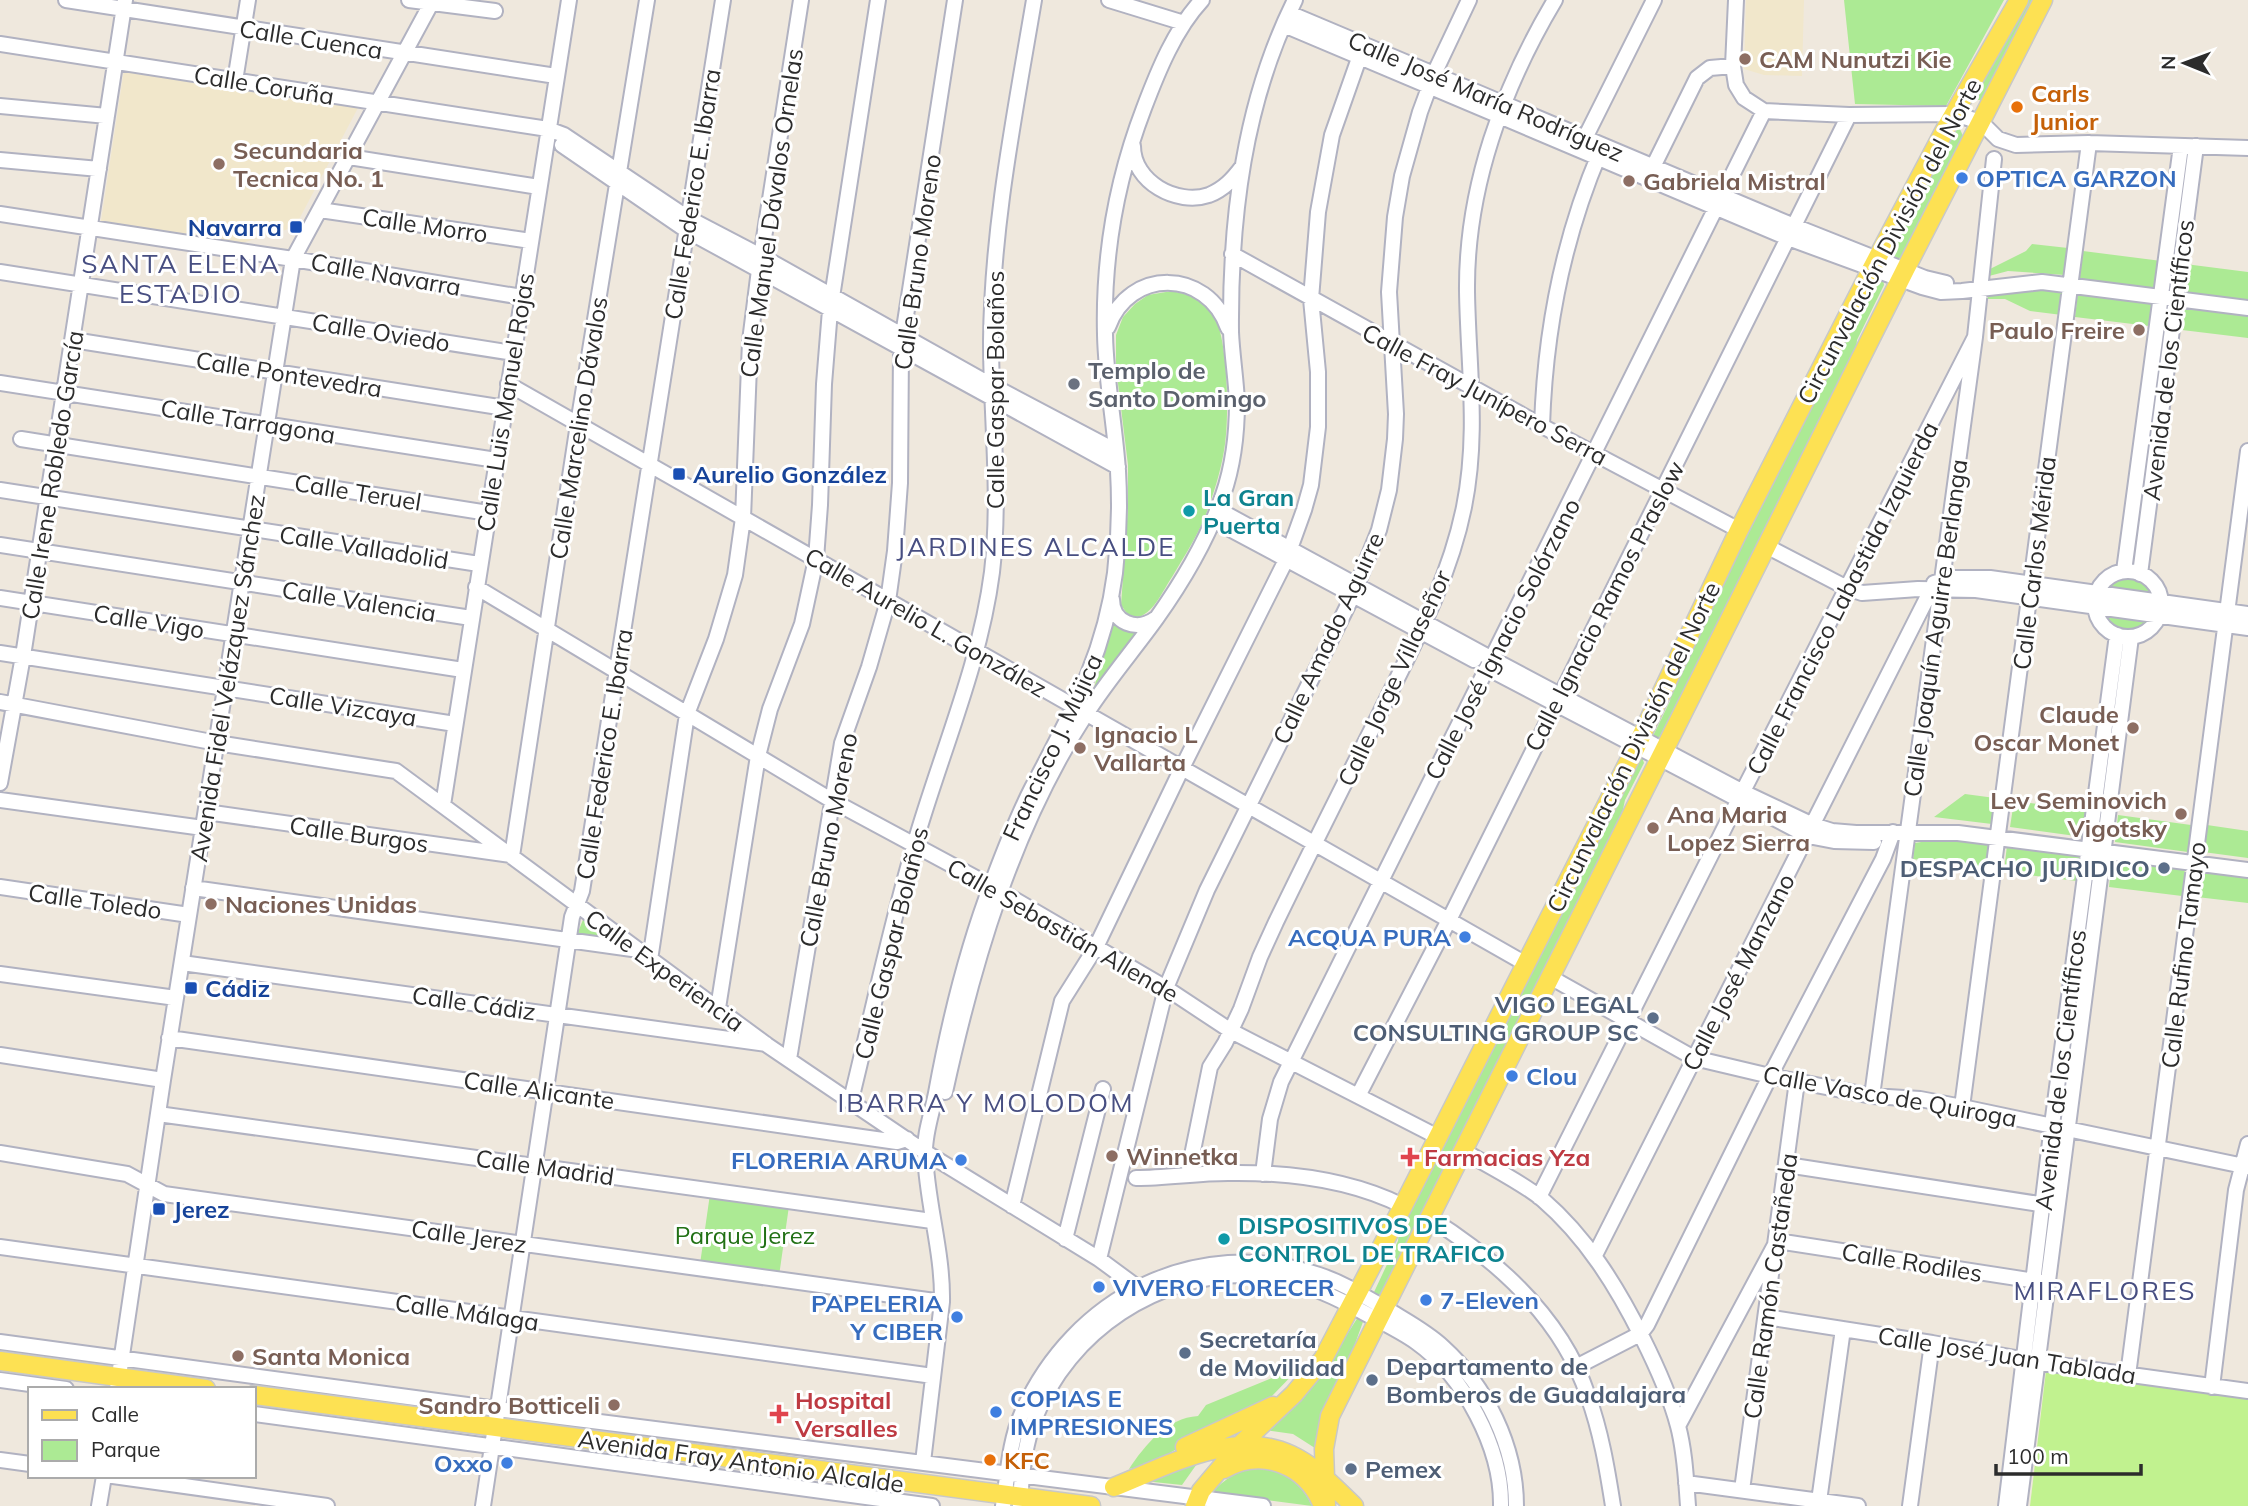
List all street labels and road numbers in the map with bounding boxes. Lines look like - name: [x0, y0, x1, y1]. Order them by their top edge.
- street label: Calle Cuenca: [237, 13, 385, 65]
- street label: Calle José María Rodríguez: [1344, 24, 1628, 168]
- street label: Calle Manuel Dávalos Ornelas: [733, 46, 809, 380]
- street label: Calle Coruña: [192, 59, 336, 111]
- street label: Calle Federico E. Ibarra: [657, 66, 727, 322]
- street label: Circunvalación División del Norte: [1790, 73, 1988, 409]
- street label: Calle Bruno Moreno: [887, 152, 947, 372]
- street label: Calle Morro: [360, 201, 490, 249]
- street label: Avenida de los Científicos: [2136, 218, 2200, 502]
- street label: Calle Navarra: [309, 246, 463, 302]
- street label: Calle Luis Manuel Rojas: [470, 270, 540, 534]
- street label: Calle Gaspar Bolaños: [980, 271, 1010, 509]
- street label: Calle Marcelino Dávalos: [542, 295, 614, 561]
- street label: Calle Oviedo: [310, 306, 452, 358]
- street label: Calle Fray Junípero Serra: [1357, 317, 1613, 471]
- street label: Calle Irene Robledo García: [14, 328, 90, 622]
- street label: Calle Pontevedra: [194, 344, 384, 404]
- street label: Calle Tarragona: [158, 392, 338, 450]
- street label: Calle Francisco Labastida Izquierda: [1740, 416, 1944, 780]
- street label: Calle Carlos Mérida: [2006, 455, 2062, 671]
- street label: Calle Ignacio Ramos Praslow: [1518, 456, 1691, 756]
- street label: Calle Joaquín Aguirre Berlanga: [1896, 457, 1974, 799]
- street label: Calle Teruel: [292, 467, 424, 517]
- street label: Avenida Fidel Velázquez Sánchez: [183, 492, 271, 864]
- street label: Calle José Ignacio Solórzano: [1418, 493, 1586, 785]
- street label: Calle Valladolid: [277, 519, 451, 575]
- street label: Calle Amado Aguirre: [1266, 527, 1390, 749]
- street label: Calle Aurelio L. González: [800, 540, 1052, 704]
- street label: Calle Jorge Villaseñor: [1331, 565, 1457, 791]
- street label: Calle Valencia: [280, 574, 438, 628]
- street label: Circunvalación División del Norte: [1540, 577, 1726, 917]
- street label: Calle Vigo: [91, 597, 207, 645]
- street label: Calle Federico E. Ibarra: [569, 626, 639, 882]
- street label: Francisco J. Mújica: [996, 649, 1108, 845]
- street label: Calle Vizcaya: [267, 680, 419, 732]
- street label: Calle Bruno Moreno: [792, 730, 864, 950]
- street label: Calle Burgos: [288, 809, 430, 859]
- street label: Calle Gaspar Bolaños: [848, 824, 934, 1062]
- street label: Calle Rufino Tamayo: [2154, 840, 2212, 1070]
- street label: Calle Sebastián Allende: [942, 851, 1184, 1009]
- street label: Calle José Manzano: [1675, 868, 1801, 1076]
- street label: Calle Toledo: [26, 877, 164, 925]
- street label: Calle Experiencia: [580, 902, 750, 1038]
- street label: Avenida de los Científicos: [2028, 928, 2092, 1212]
- street label: Calle Cádiz: [410, 979, 538, 1027]
- street label: Calle Vasco de Quiroga: [1761, 1059, 2019, 1133]
- street label: Calle Alicante: [462, 1065, 616, 1115]
- street label: Calle Madrid: [474, 1142, 616, 1192]
- street label: Calle Ramón Castañeda: [1736, 1151, 1804, 1421]
- street label: Calle Jerez: [409, 1213, 529, 1259]
- street label: Calle Rodiles: [1840, 1236, 1984, 1288]
- street label: Calle Málaga: [393, 1287, 541, 1337]
- street label: Calle José Juan Tablada: [1876, 1320, 2138, 1390]
- street label: Avenida Fray Antonio Alcalde: [576, 1423, 906, 1499]

